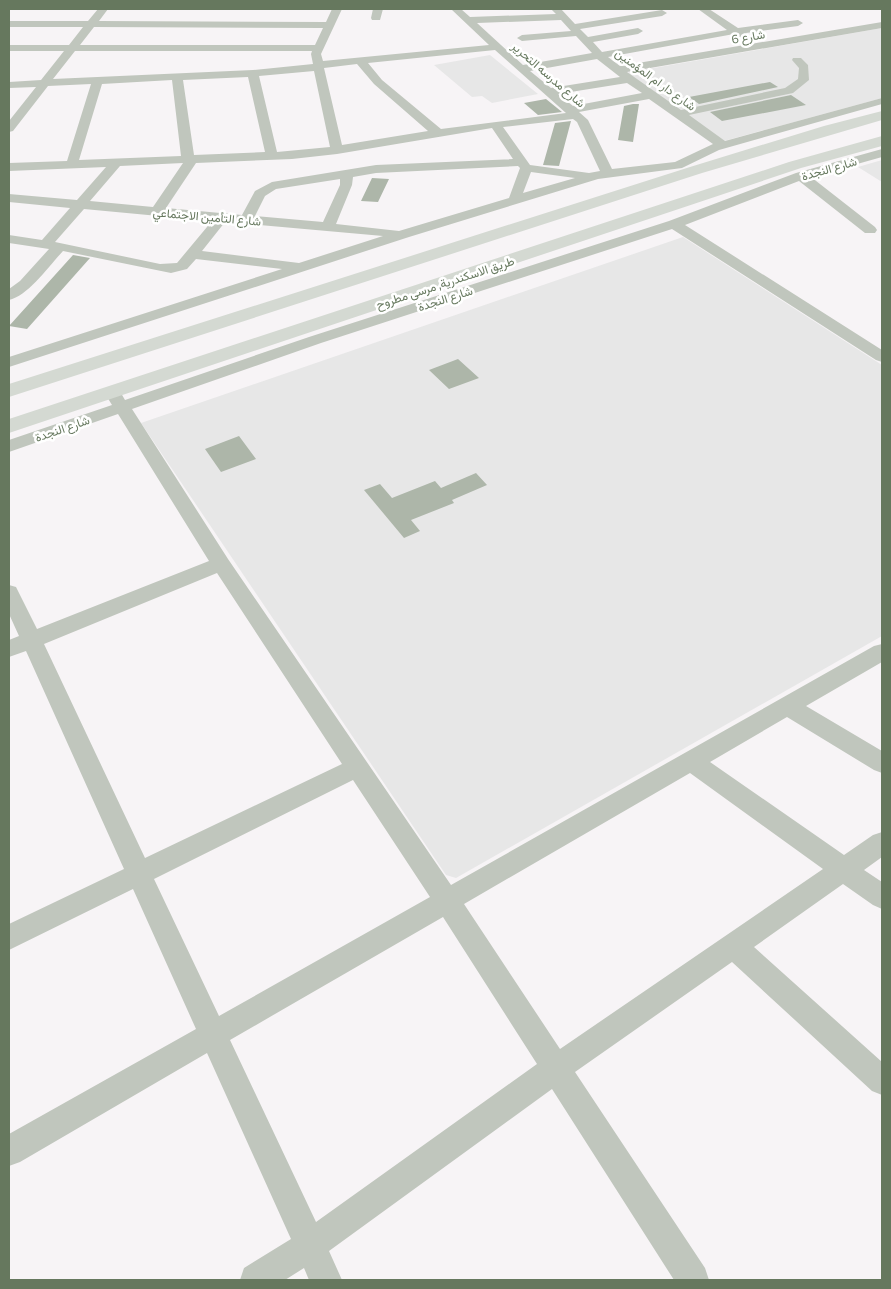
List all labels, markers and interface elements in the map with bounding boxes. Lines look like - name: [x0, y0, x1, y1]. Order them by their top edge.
- street label: شارع 6: [730, 26, 766, 49]
- street label: شارع مدرسه التحرير: [507, 38, 589, 112]
- street label: شارع دار ام المؤمنين: [611, 45, 699, 115]
- street label: شارع النجدة: [800, 153, 859, 185]
- street label: شارع التأمين الاجتماعي: [152, 204, 262, 232]
- street label: طريق الاسكندرية, مرسى مطروح: [374, 253, 517, 314]
- street label: شارع النجدة: [416, 283, 475, 316]
- street label: شارع النجدة: [33, 412, 92, 447]

